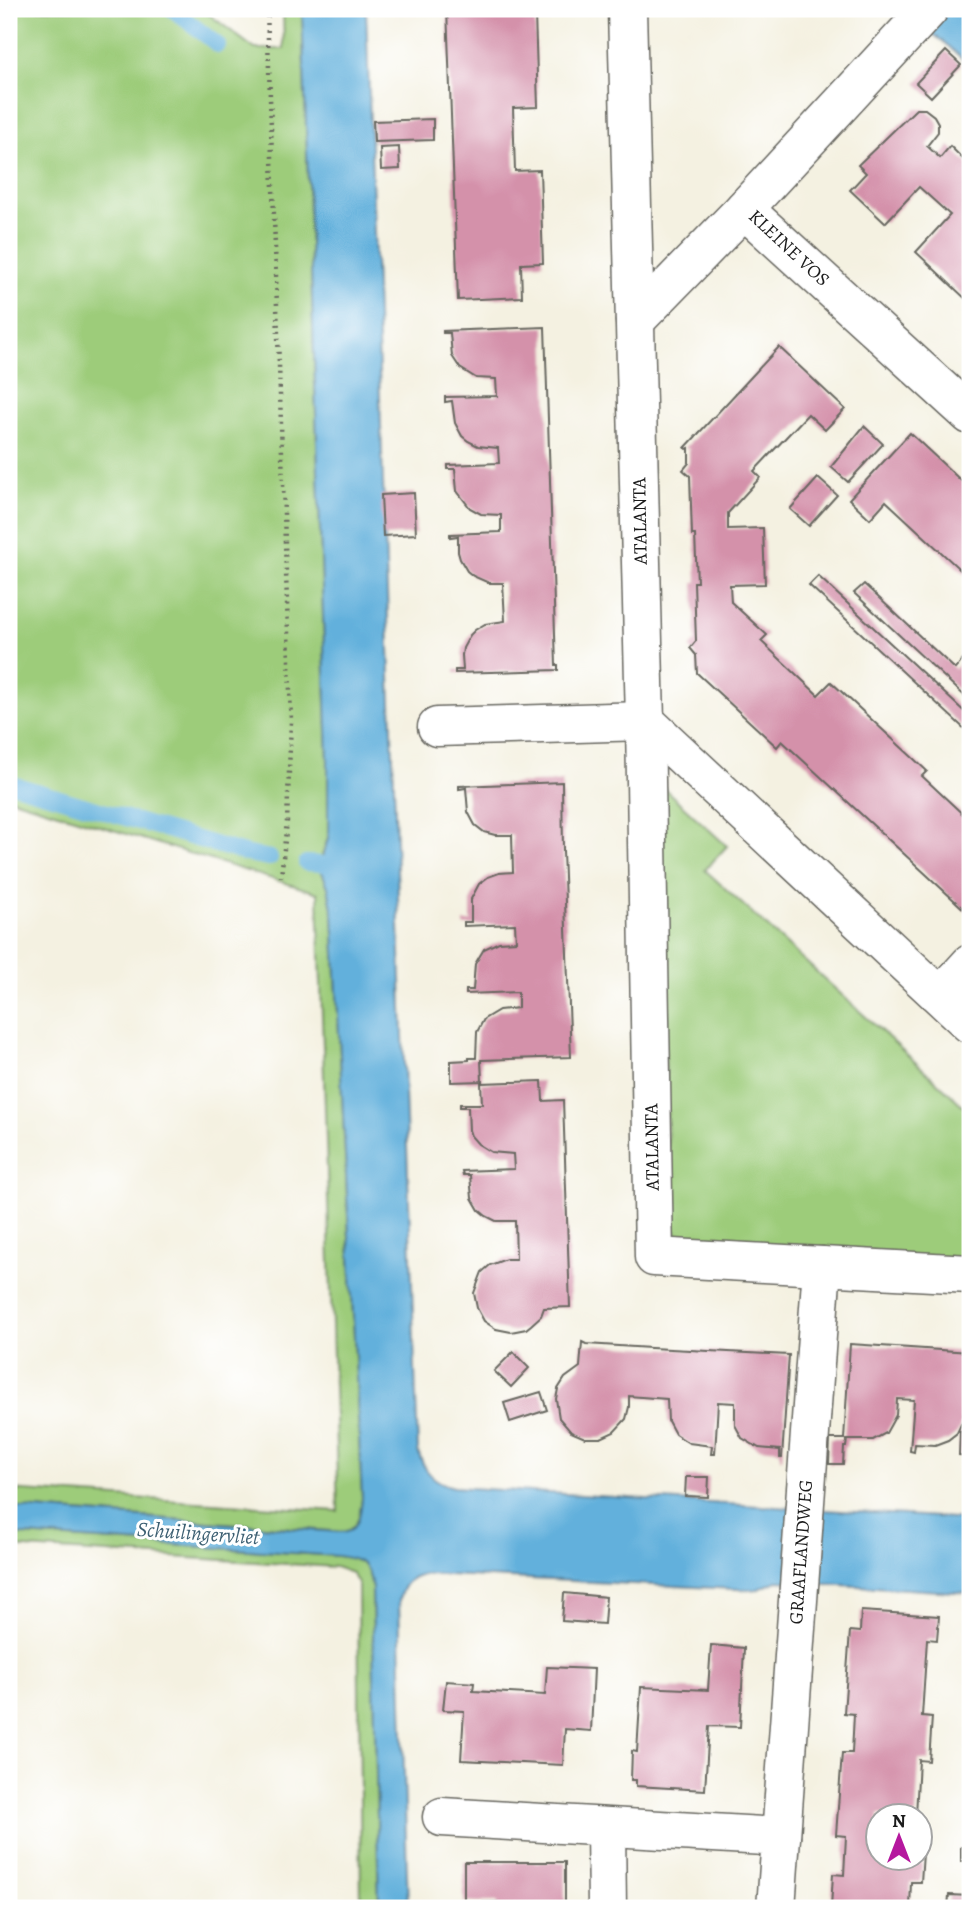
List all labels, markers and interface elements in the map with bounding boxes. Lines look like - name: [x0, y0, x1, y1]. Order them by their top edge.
- street label: KLEINE VOS: [743, 204, 835, 292]
- street label: ATALANTA: [626, 476, 654, 566]
- street label: ATALANTA: [638, 1102, 666, 1192]
- street label: GRAAFLANDWEG: [783, 1479, 819, 1625]
- water label: Schuilingervliet: [136, 1515, 261, 1551]
- north arrow: [864, 1801, 934, 1871]
- text: N: [892, 1808, 906, 1834]

